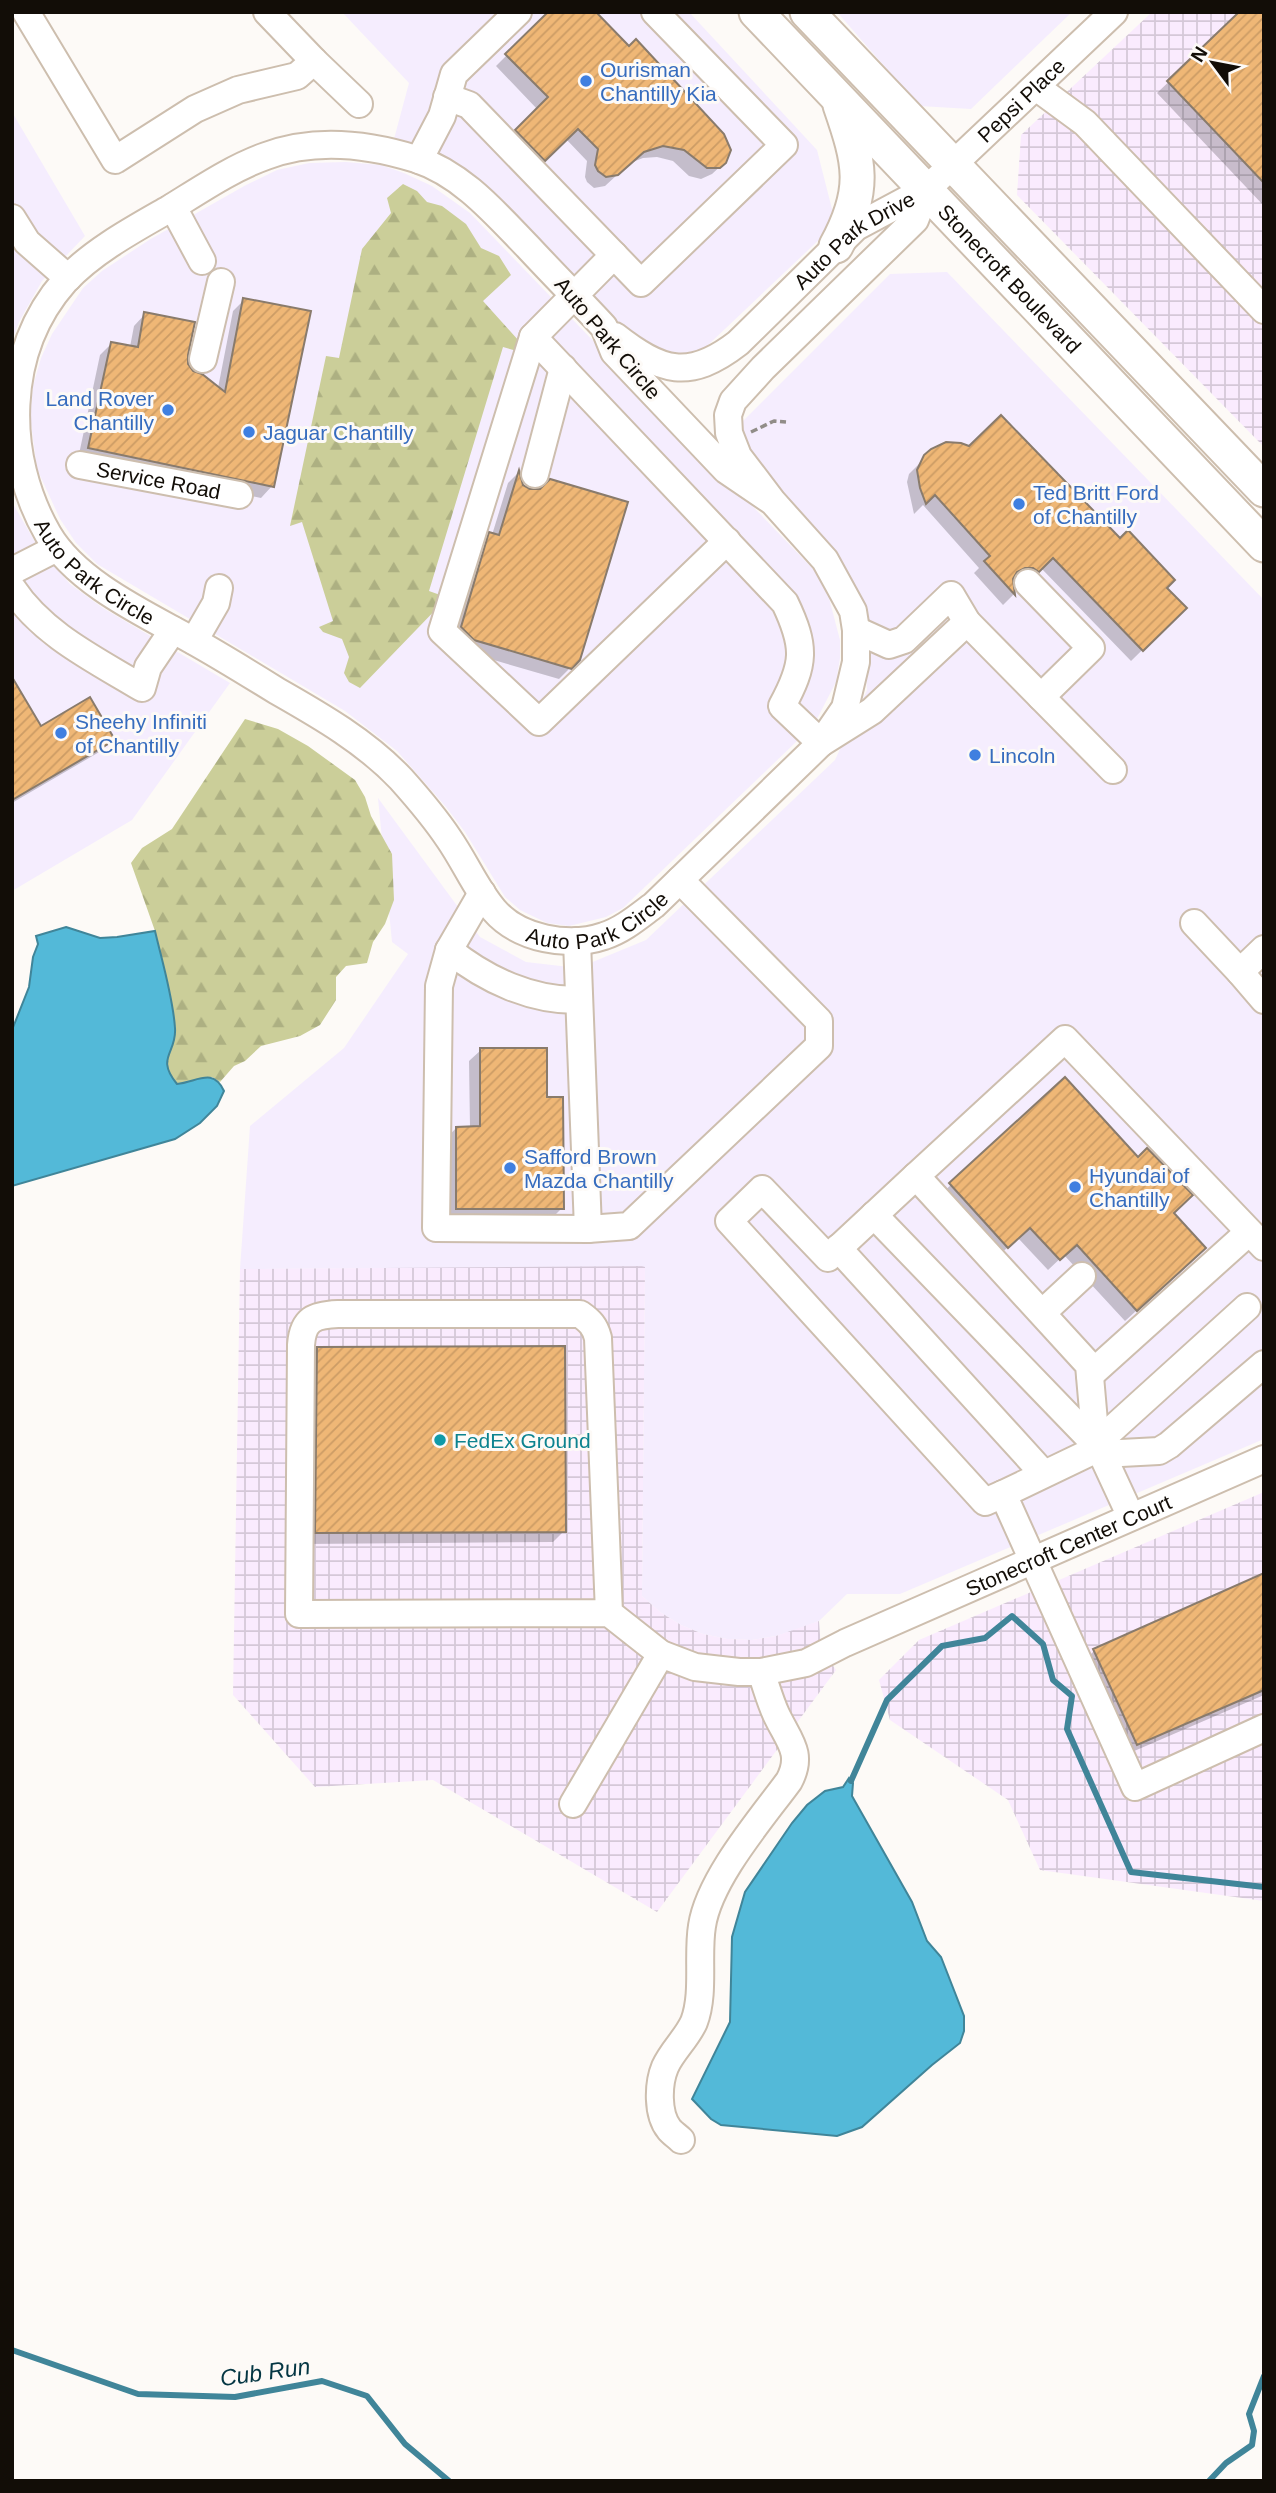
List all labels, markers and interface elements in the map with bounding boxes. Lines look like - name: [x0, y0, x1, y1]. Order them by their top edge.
- north arrow: [1178, 28, 1248, 98]
- text: N: [1186, 43, 1212, 66]
- street label: Pepsi Place: [973, 54, 1069, 147]
- place label: Ourisman Chantilly Kia: [600, 58, 717, 105]
- marker: Ourisman Chantilly Kia: [578, 73, 594, 89]
- street label: Auto Park Drive: [789, 186, 918, 293]
- street label: Stonecroft Boulevard: [934, 199, 1086, 357]
- street label: Auto Park Circle: [550, 272, 666, 404]
- place label: Land Rover Chantilly: [45, 387, 154, 434]
- marker: Land Rover Chantilly: [160, 402, 176, 418]
- place label: Jaguar Chantilly: [263, 421, 414, 444]
- marker: Jaguar Chantilly: [241, 424, 257, 440]
- street label: Service Road: [95, 457, 223, 503]
- place label: Ted Britt Ford of Chantilly: [1033, 481, 1159, 528]
- marker: Ted Britt Ford of Chantilly: [1011, 496, 1027, 512]
- street label: Auto Park Circle: [30, 515, 158, 629]
- place label: Sheehy Infiniti of Chantilly: [75, 710, 207, 757]
- marker: Sheehy Infiniti of Chantilly: [53, 725, 69, 741]
- place label: Lincoln: [989, 744, 1056, 767]
- marker: Lincoln: [967, 747, 983, 763]
- street label: Auto Park Circle: [524, 887, 672, 953]
- place label: Safford Brown Mazda Chantilly: [524, 1145, 674, 1192]
- marker: Safford Brown Mazda Chantilly: [502, 1160, 518, 1176]
- place label: Hyundai of Chantilly: [1089, 1164, 1190, 1211]
- marker: Hyundai of Chantilly: [1067, 1179, 1083, 1195]
- place label: FedEx Ground: [454, 1429, 591, 1452]
- marker: FedEx Ground: [432, 1432, 448, 1448]
- street label: Stonecroft Center Court: [962, 1490, 1175, 1600]
- water label: Cub Run: [218, 2353, 312, 2391]

